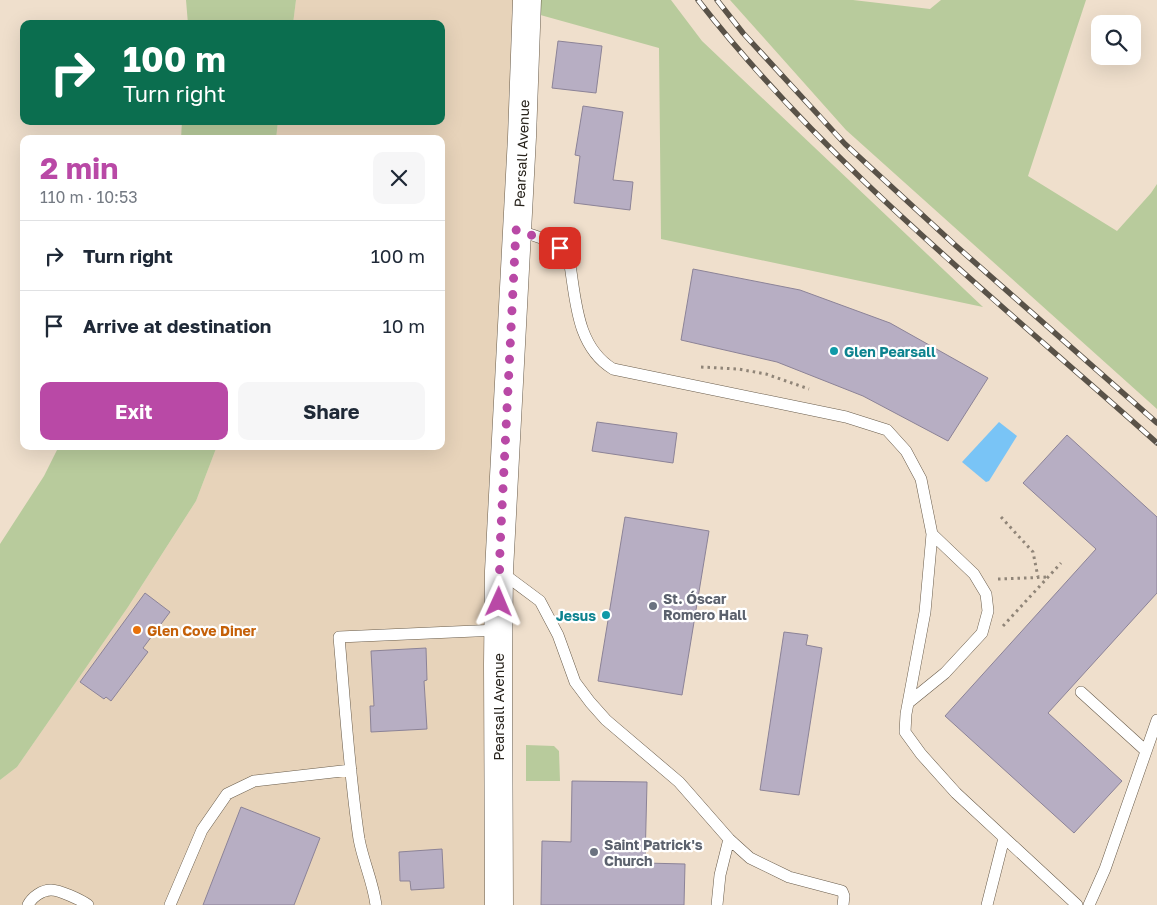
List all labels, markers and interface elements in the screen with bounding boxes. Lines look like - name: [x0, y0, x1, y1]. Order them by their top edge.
- map controls: [1091, 15, 1141, 65]
- button: search: [1091, 15, 1141, 65]
- text: 100 m: [123, 38, 226, 80]
- icon: right: [40, 40, 105, 105]
- text: Turn right: [123, 80, 226, 107]
- street label: Pearsall Avenue: [510, 99, 532, 208]
- text: 2 min: [40, 150, 118, 186]
- button: close: [373, 152, 425, 204]
- text: 110 m · 10:53: [40, 187, 138, 207]
- pin: [539, 227, 581, 269]
- icon: arrive: [546, 234, 574, 262]
- icon: right: [40, 242, 68, 270]
- text: Turn right: [83, 244, 173, 267]
- text: 100 m: [371, 244, 425, 267]
- icon: arrive: [40, 312, 68, 340]
- text: Arrive at destination: [83, 314, 271, 337]
- text: 10 m: [382, 314, 425, 337]
- place label: Glen Pearsall: [844, 343, 936, 360]
- marker: Glen Pearsall: [828, 345, 840, 357]
- button: Exit: [40, 382, 228, 440]
- button: Share: [238, 382, 425, 440]
- position arrow: [472, 575, 524, 627]
- place label: St. Óscar Romero Hall: [663, 590, 747, 623]
- marker: St. Óscar Romero Hall: [647, 600, 659, 612]
- place label: Jesus: [556, 607, 596, 624]
- marker: Jesus: [600, 609, 612, 621]
- place label: Glen Cove Diner: [147, 622, 257, 639]
- marker: Glen Cove Diner: [131, 624, 143, 636]
- street label: Pearsall Avenue: [490, 653, 507, 761]
- place label: Saint Patrick's Church: [604, 836, 703, 869]
- marker: Saint Patrick's Church: [588, 846, 600, 858]

